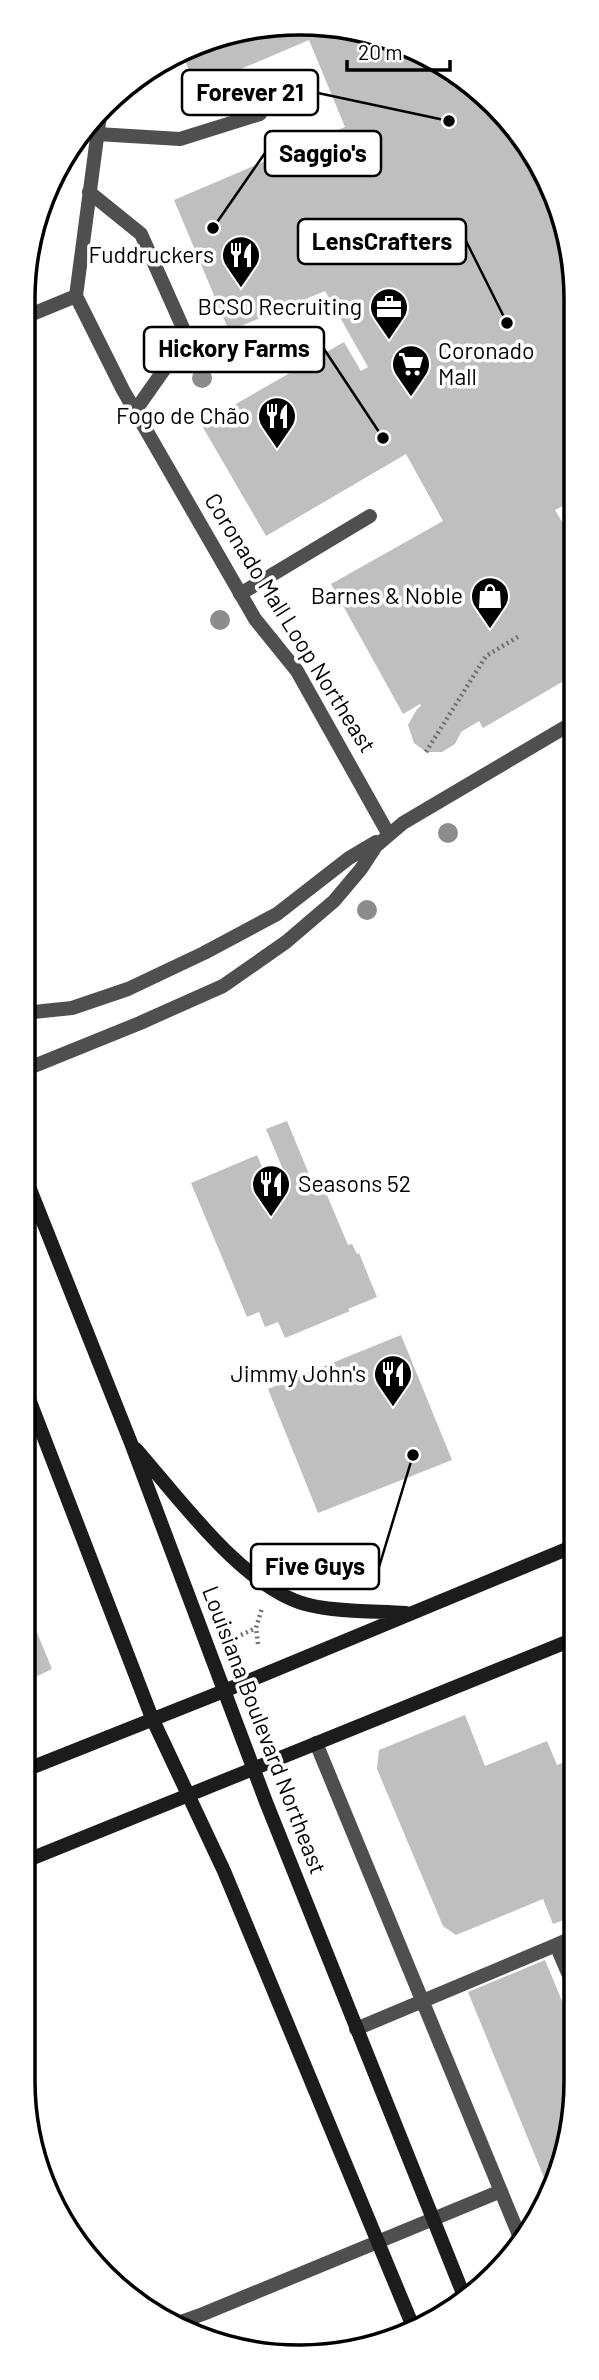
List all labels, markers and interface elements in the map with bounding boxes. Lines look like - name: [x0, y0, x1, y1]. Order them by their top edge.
- scale bar: [347, 28, 450, 72]
- text: 20 m: [358, 39, 403, 64]
- callout: Forever 21: [182, 70, 318, 115]
- text: Forever 21: [196, 77, 304, 106]
- callout: Saggio's: [265, 131, 381, 176]
- text: Saggio's: [279, 138, 367, 167]
- callout: LensCrafters: [298, 219, 466, 264]
- text: LensCrafters: [312, 226, 452, 255]
- restaurant icon: Fuddruckers: [220, 234, 262, 289]
- place label: Fuddruckers: [88, 240, 214, 268]
- office icon: BCSO Recruiting: [368, 286, 410, 341]
- place label: BCSO Recruiting: [198, 292, 362, 320]
- callout: Hickory Farms: [144, 327, 324, 372]
- text: Hickory Farms: [158, 333, 310, 362]
- place label: Coronado Mall: [438, 336, 535, 390]
- supermarket icon: Coronado Mall: [390, 343, 432, 398]
- restaurant icon: Fogo de Chão: [256, 395, 298, 450]
- place label: Fogo de Chão: [116, 401, 250, 429]
- street label: Coronado Mall Loop Northeast: [199, 488, 382, 757]
- shop icon: Barnes & Noble: [469, 575, 511, 630]
- place label: Barnes & Noble: [311, 581, 463, 609]
- restaurant icon: Seasons 52: [250, 1163, 292, 1218]
- place label: Seasons 52: [298, 1169, 411, 1197]
- restaurant icon: Jimmy John's: [372, 1353, 414, 1408]
- place label: Jimmy John's: [230, 1359, 366, 1387]
- callout: Five Guys: [251, 1544, 379, 1589]
- text: Five Guys: [265, 1551, 365, 1580]
- street label: Louisiana Boulevard Northeast: [197, 1582, 333, 1878]

